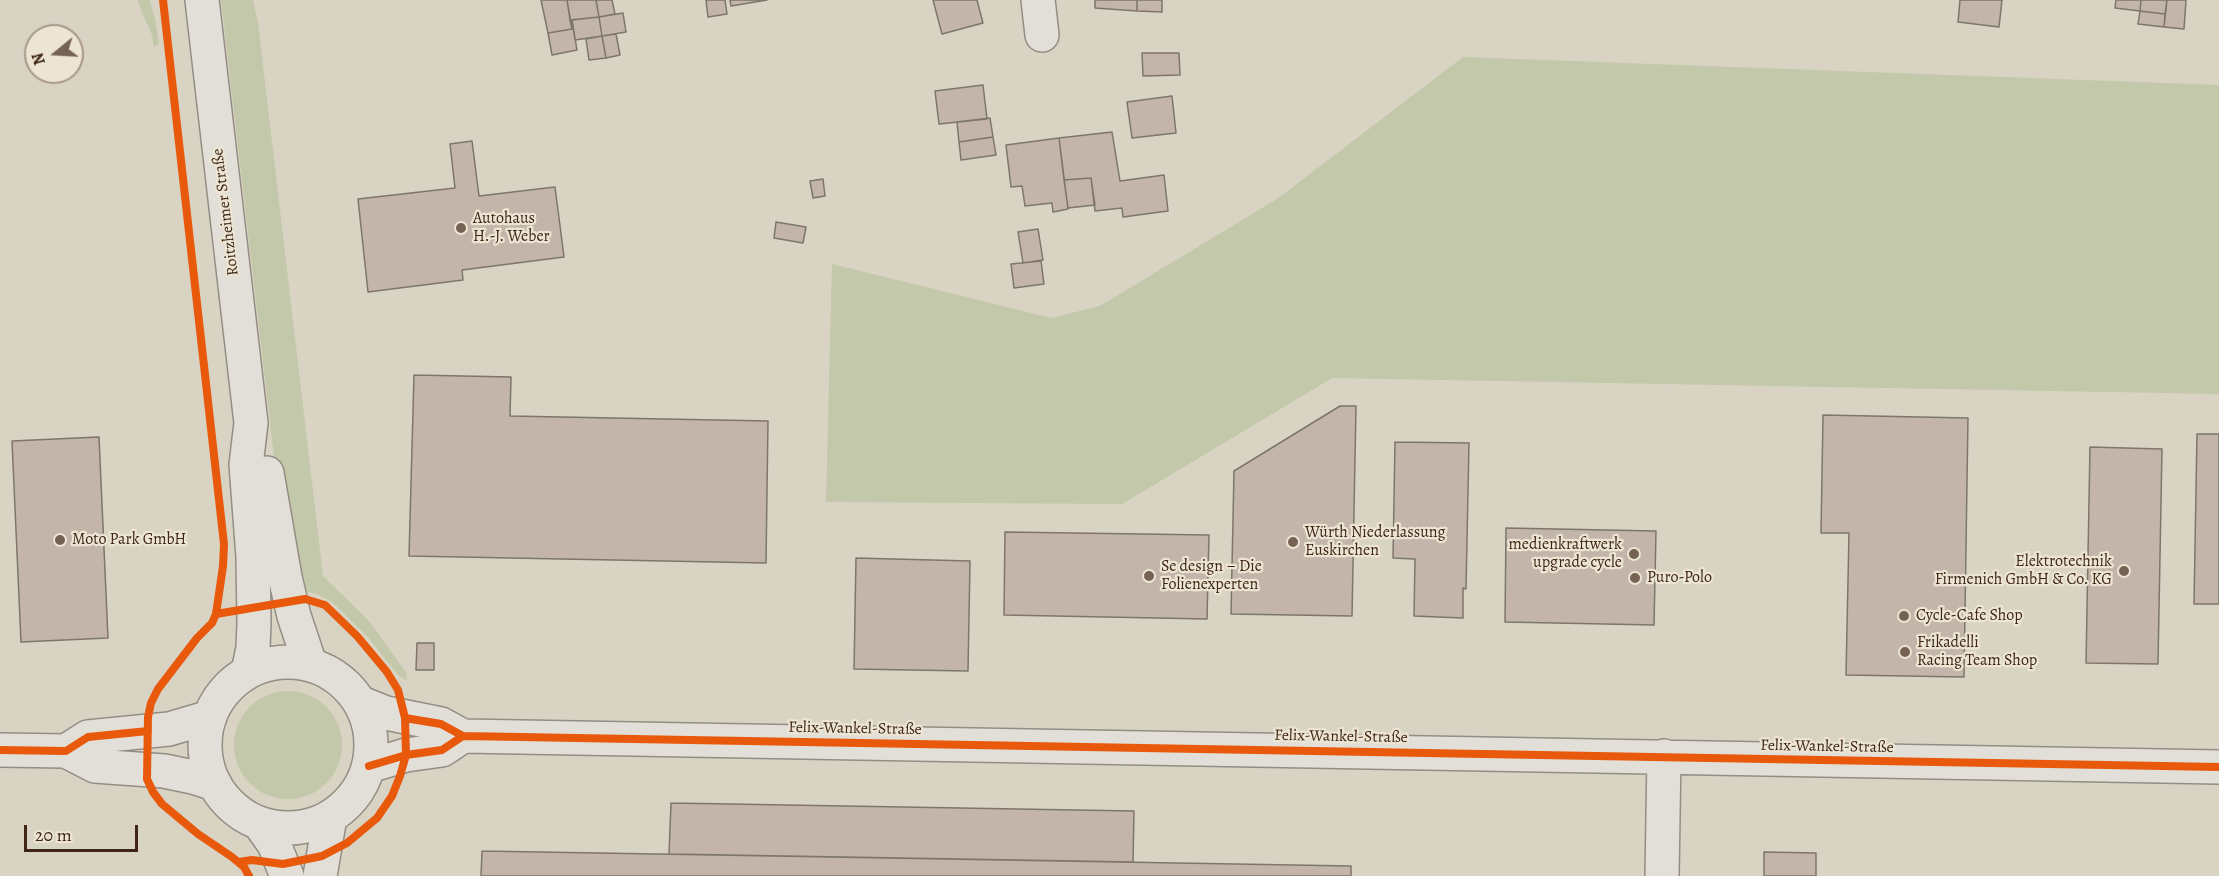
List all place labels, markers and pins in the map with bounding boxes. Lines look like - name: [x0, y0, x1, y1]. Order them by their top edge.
- place label: Autohaus H.-J. Weber: [473, 209, 550, 247]
- marker: Autohaus H.-J. Weber: [454, 221, 468, 235]
- place label: Würth Niederlassung Euskirchen: [1305, 523, 1446, 561]
- place label: Moto Park GmbH: [72, 530, 186, 550]
- marker: Moto Park GmbH: [53, 533, 67, 547]
- marker: Würth Niederlassung Euskirchen: [1286, 535, 1300, 549]
- place label: medienkraftwerk upgrade cycle: [1508, 535, 1622, 573]
- marker: medienkraftwerk upgrade cycle: [1627, 547, 1641, 561]
- place label: Elektrotechnik Firmenich GmbH & Co. KG: [1935, 552, 2112, 590]
- place label: Se design – Die Folienexperten: [1161, 557, 1262, 595]
- marker: Elektrotechnik Firmenich GmbH & Co. KG: [2117, 564, 2131, 578]
- place label: Puro-Polo: [1647, 568, 1712, 588]
- marker: Se design – Die Folienexperten: [1142, 569, 1156, 583]
- marker: Puro-Polo: [1628, 571, 1642, 585]
- place label: Cycle-Cafe Shop: [1916, 606, 2023, 626]
- marker: Cycle-Cafe Shop: [1897, 609, 1911, 623]
- place label: Frikadelli Racing Team Shop: [1917, 633, 2037, 671]
- marker: Frikadelli Racing Team Shop: [1898, 645, 1912, 659]

